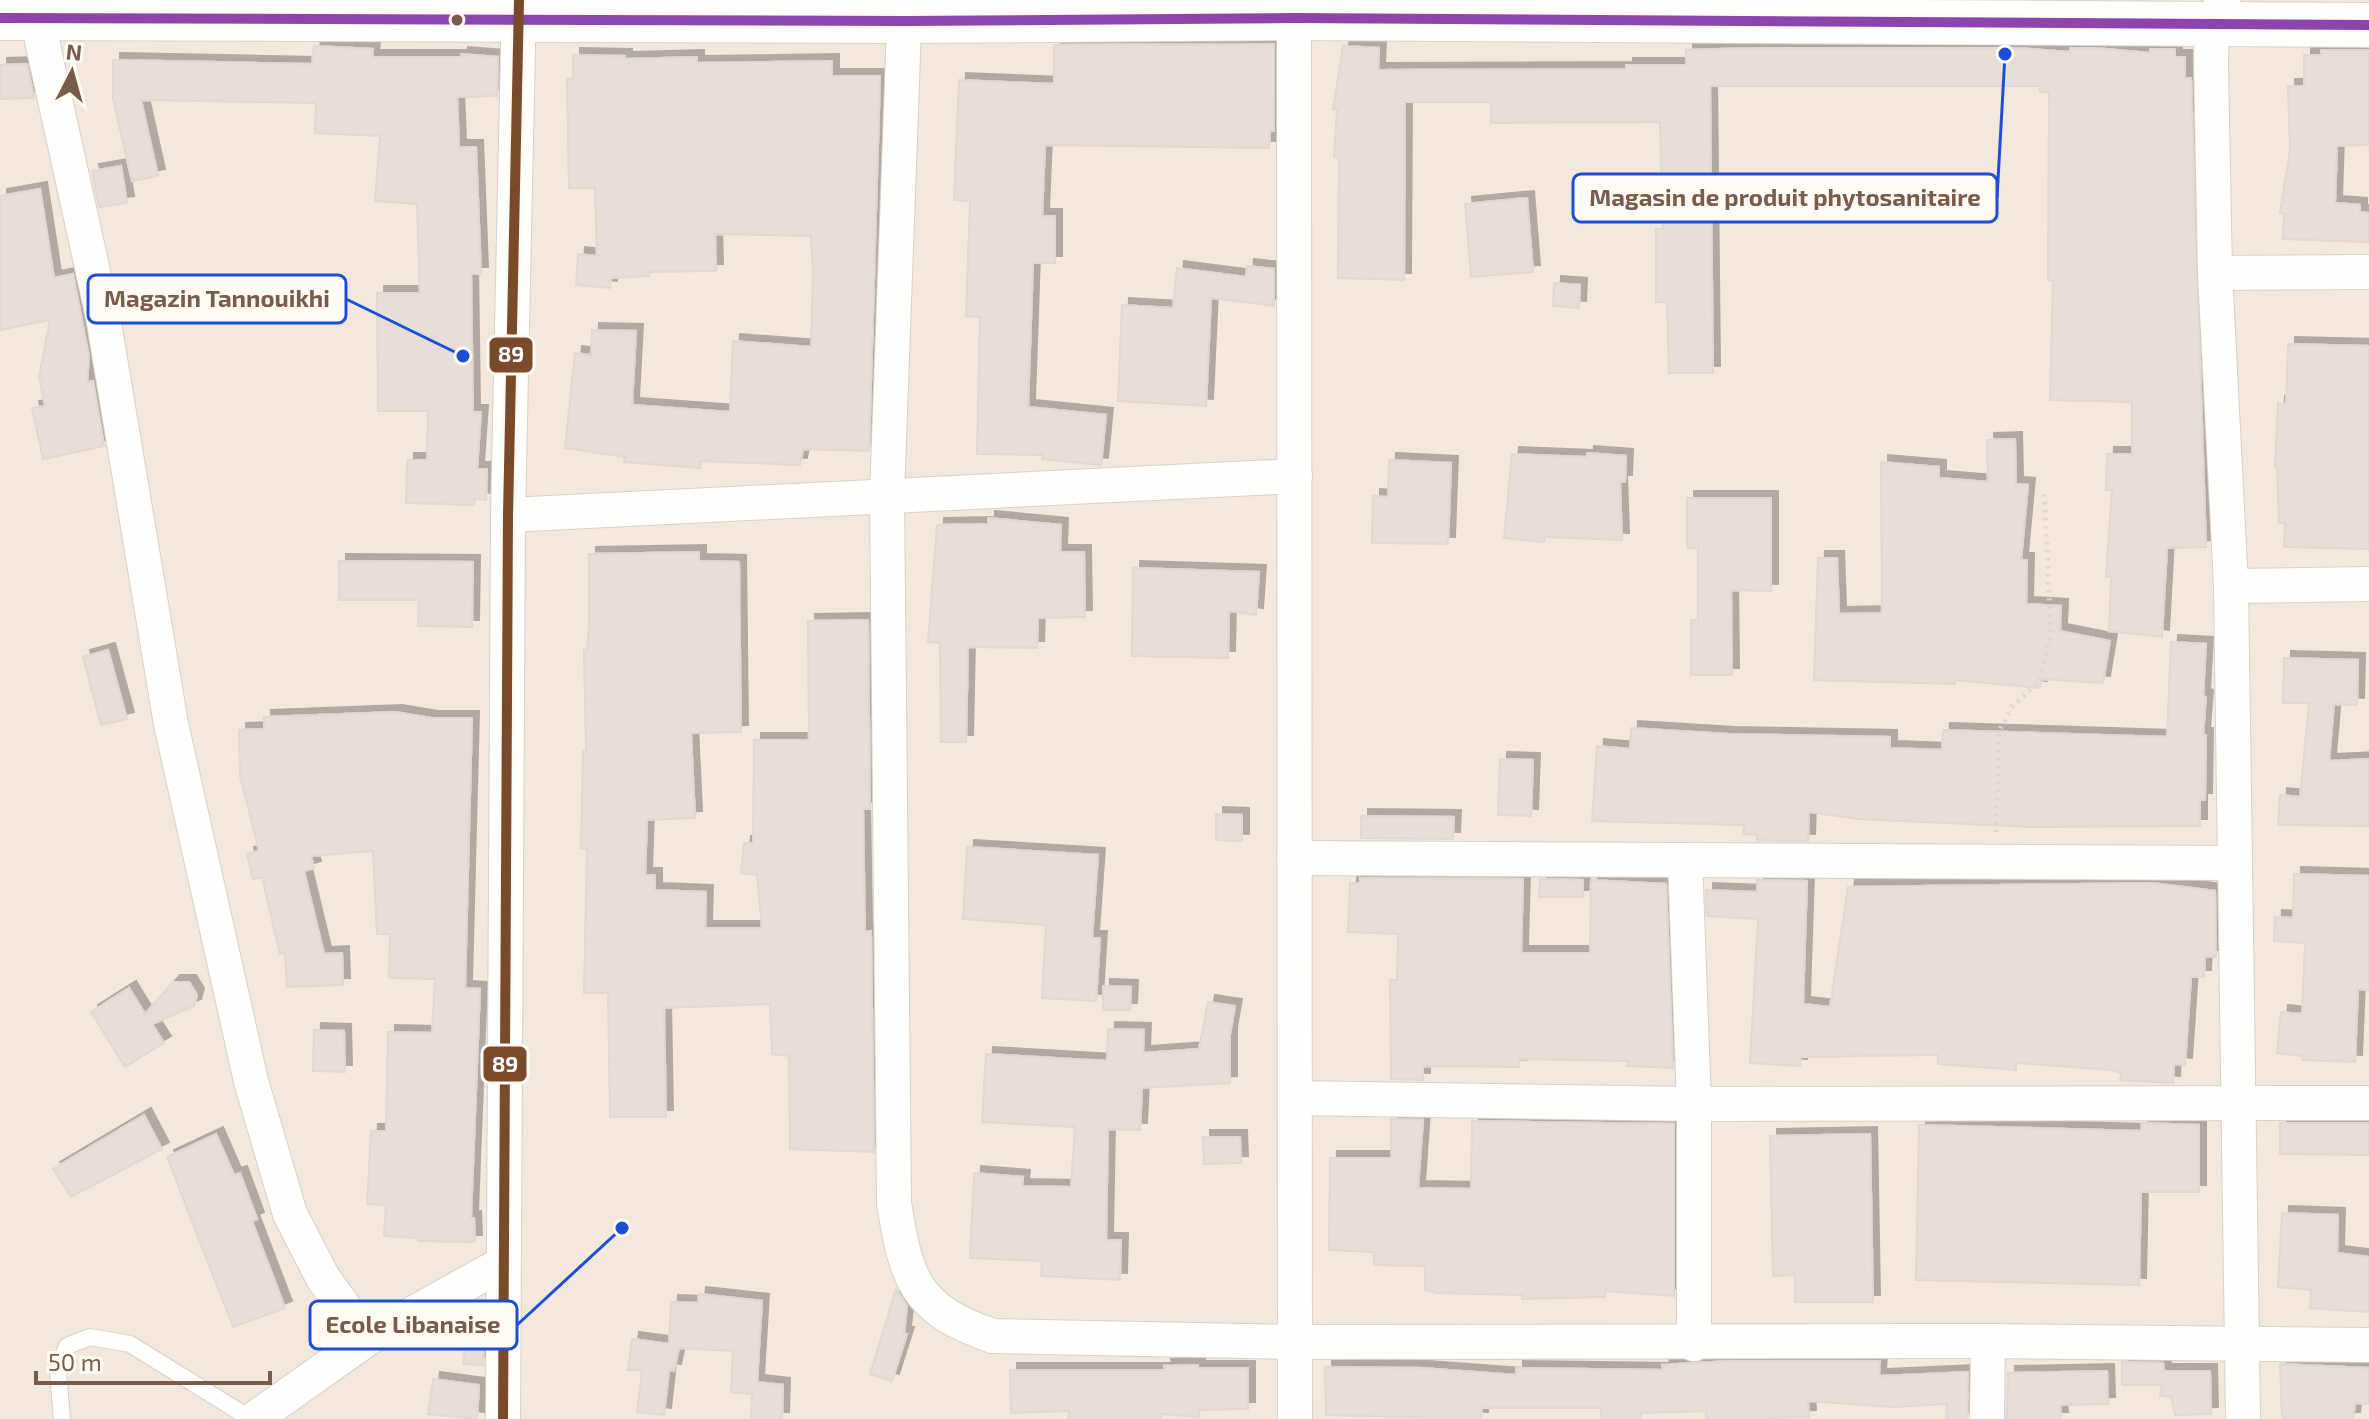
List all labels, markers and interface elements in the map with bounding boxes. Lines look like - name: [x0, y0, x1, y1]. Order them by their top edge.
- unlabelled marker: [449, 12, 465, 28]
- north arrow: [32, 32, 112, 112]
- text: N: [65, 37, 83, 65]
- callout: Magasin de produit phytosanitaire: [1573, 174, 1997, 222]
- text: Magasin de produit phytosanitaire: [1589, 182, 1981, 211]
- callout: Magazin Tannouikhi: [88, 275, 346, 323]
- text: Magazin Tannouikhi: [104, 283, 330, 312]
- line badge: 89: [488, 336, 534, 374]
- text: 89: [498, 340, 524, 366]
- line badge: 89: [482, 1045, 528, 1083]
- text: 89: [492, 1050, 518, 1076]
- callout: Ecole Libanaise: [310, 1301, 517, 1349]
- text: Ecole Libanaise: [325, 1309, 501, 1338]
- scale bar: [36, 1335, 270, 1385]
- text: 50 m: [48, 1347, 102, 1376]

